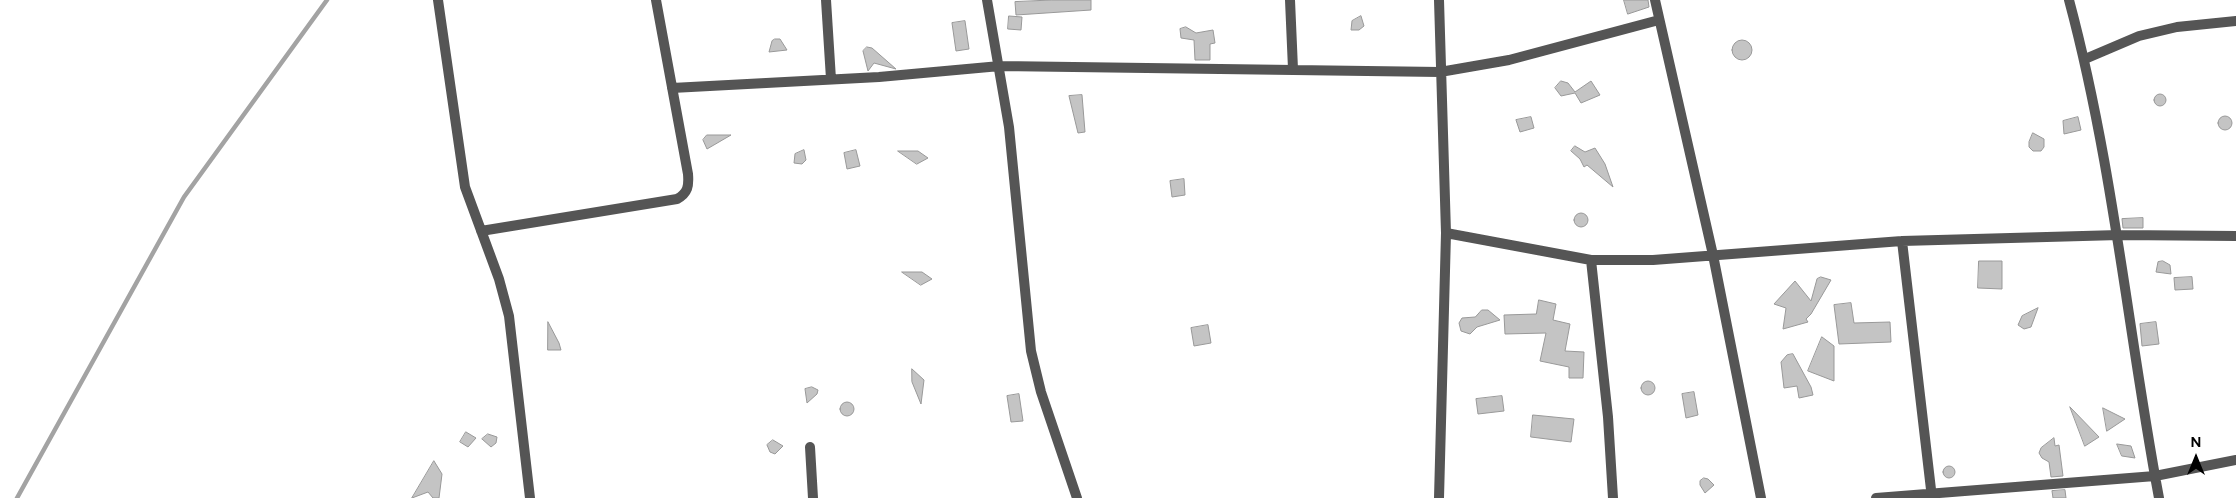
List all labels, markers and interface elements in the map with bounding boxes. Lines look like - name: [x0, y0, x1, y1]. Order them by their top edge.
- north arrow: [2171, 433, 2221, 483]
- text: N: [2191, 434, 2201, 451]

